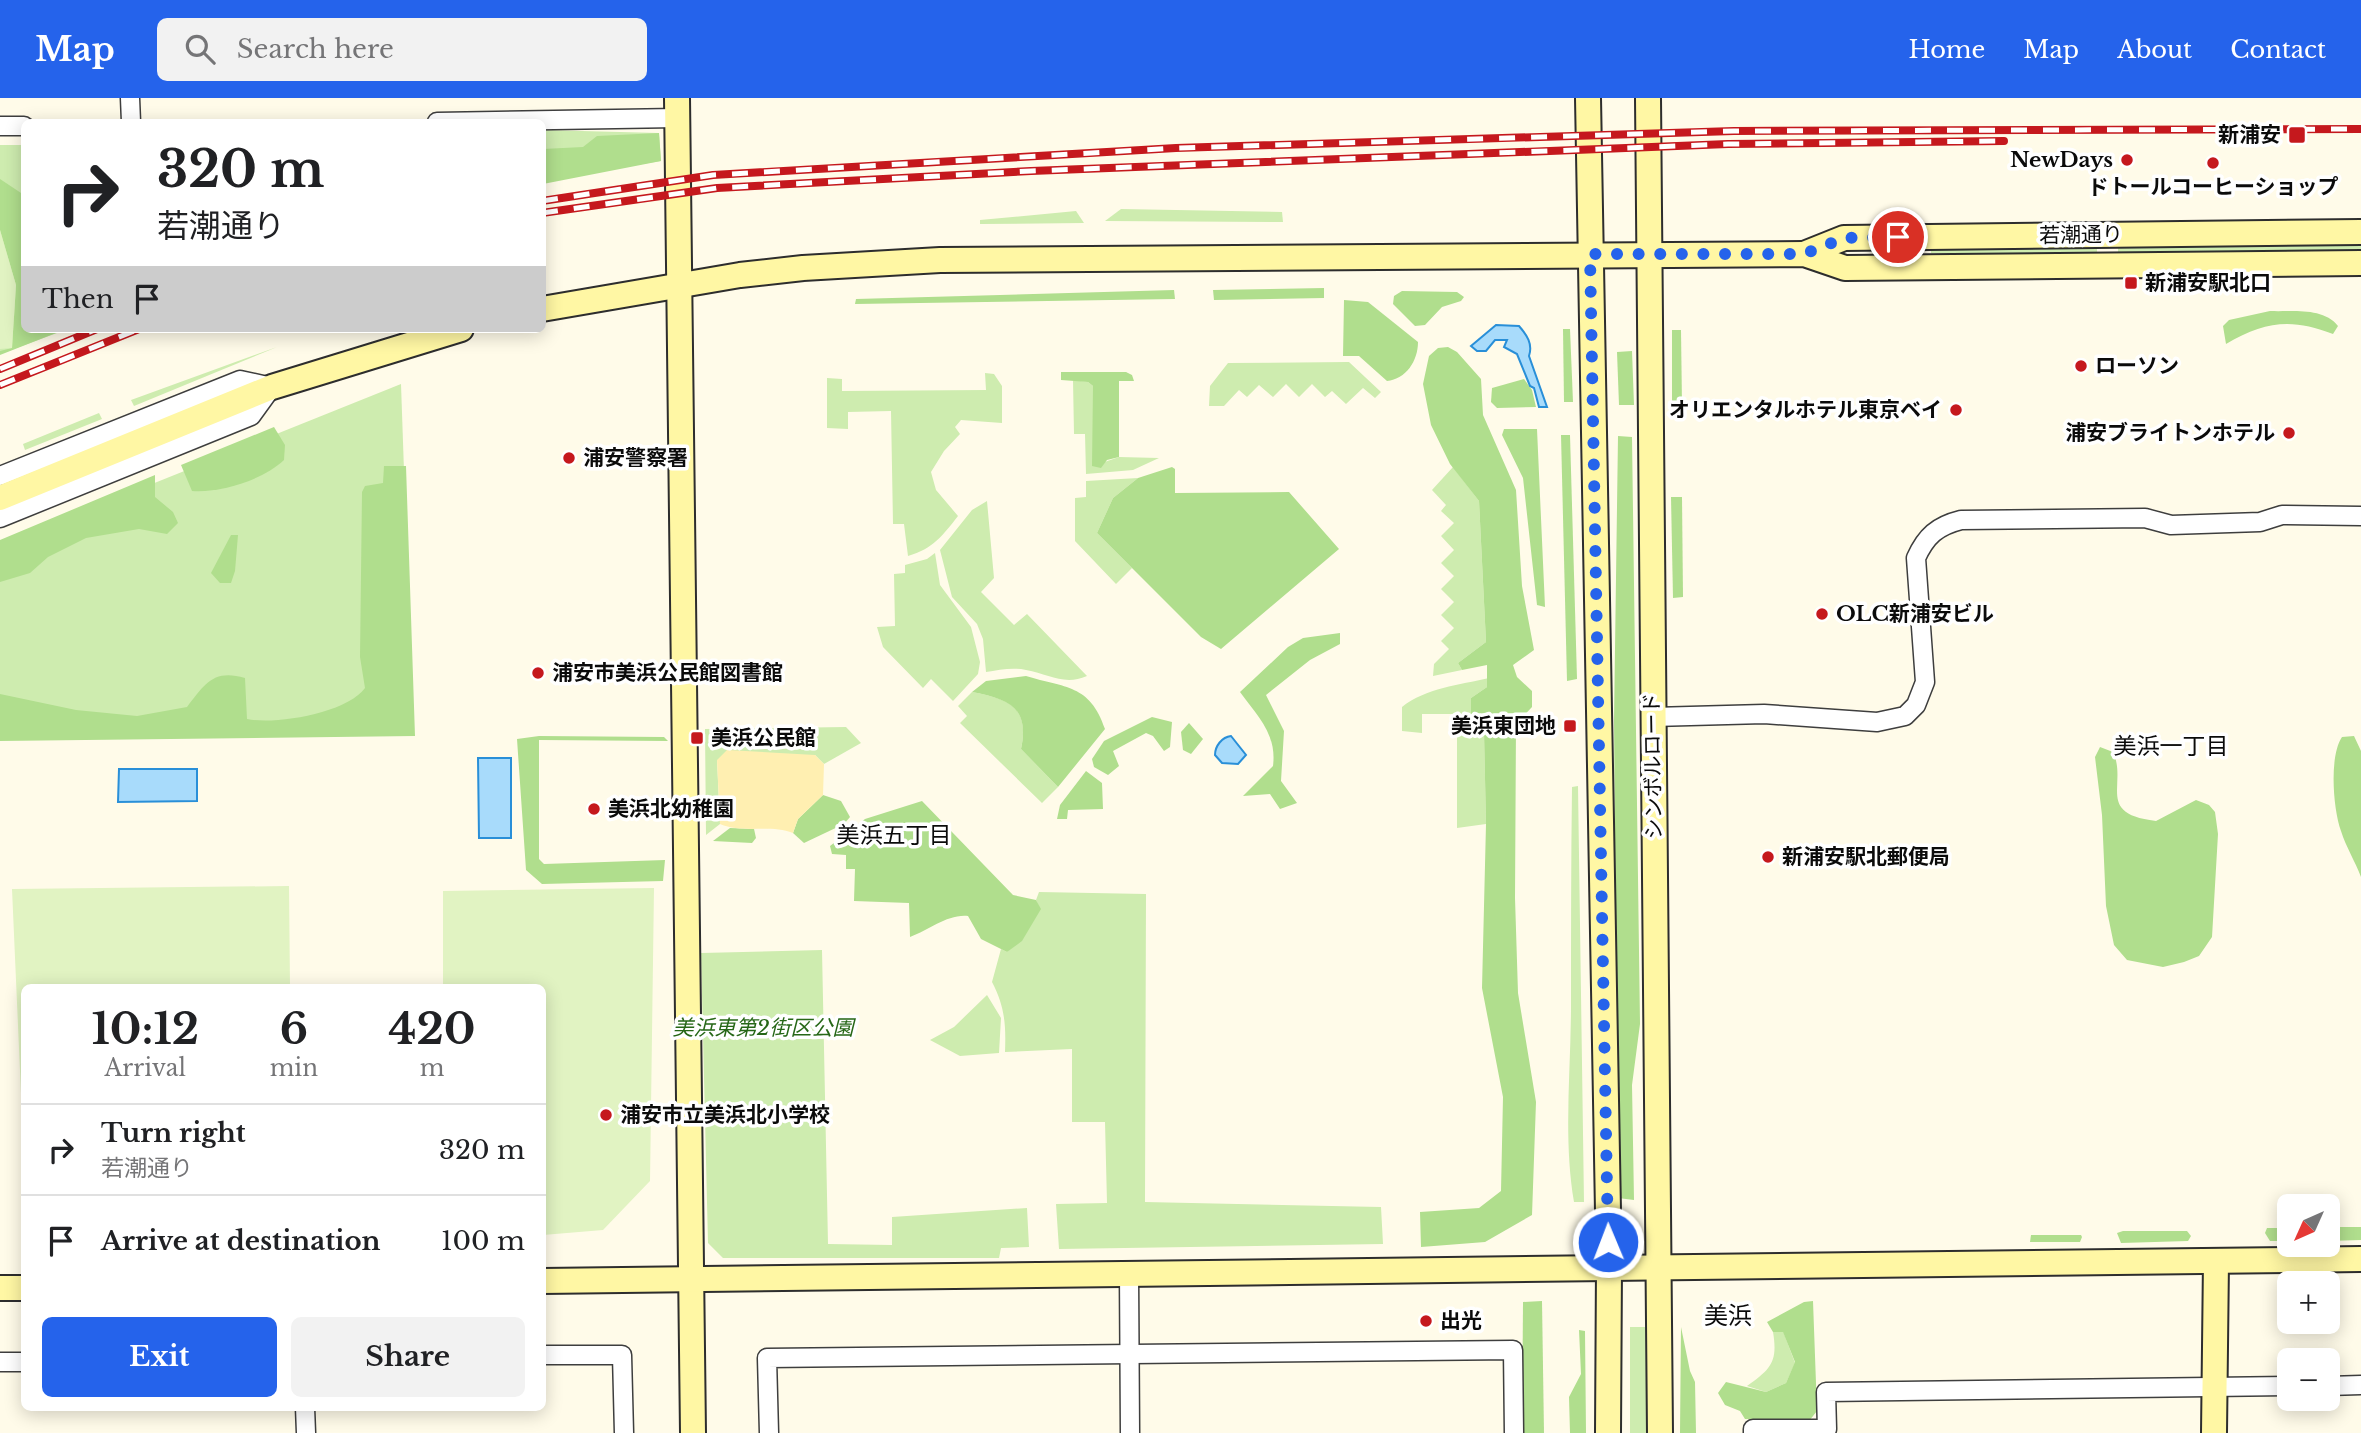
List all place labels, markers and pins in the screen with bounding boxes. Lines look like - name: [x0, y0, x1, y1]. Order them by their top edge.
- place label: 新浦安: [2218, 122, 2281, 148]
- marker: 新浦安: [2287, 125, 2307, 145]
- place label: NewDays: [2010, 147, 2113, 173]
- marker: NewDays: [2119, 152, 2135, 168]
- marker: ドトールコーヒーショップ: [2205, 155, 2221, 171]
- place label: ドトールコーヒーショップ: [2087, 174, 2339, 200]
- pin: [1868, 207, 1928, 267]
- place label: 新浦安駅北口: [2145, 270, 2271, 296]
- marker: 新浦安駅北口: [2123, 275, 2139, 291]
- place label: ローソン: [2095, 353, 2179, 379]
- marker: ローソン: [2073, 358, 2089, 374]
- place label: オリエンタルホテル東京ベイ: [1669, 397, 1942, 423]
- marker: オリエンタルホテル東京ベイ: [1948, 402, 1964, 418]
- place label: 浦安ブライトンホテル: [2065, 420, 2275, 446]
- marker: 浦安ブライトンホテル: [2281, 425, 2297, 441]
- place label: 浦安警察署: [583, 445, 688, 471]
- marker: 浦安警察署: [561, 450, 577, 466]
- place label: OLC新浦安ビル: [1836, 601, 1994, 627]
- marker: OLC新浦安ビル: [1814, 606, 1830, 622]
- place label: 浦安市美浜公民館図書館: [552, 660, 783, 686]
- marker: 浦安市美浜公民館図書館: [530, 665, 546, 681]
- place label: 美浜東団地: [1451, 713, 1556, 739]
- marker: 美浜東団地: [1562, 718, 1578, 734]
- place label: 美浜公民館: [711, 725, 816, 751]
- marker: 美浜公民館: [689, 730, 705, 746]
- place label: 美浜北幼稚園: [608, 796, 734, 822]
- marker: 美浜北幼稚園: [586, 801, 602, 817]
- place label: 新浦安駅北郵便局: [1782, 844, 1950, 870]
- marker: 新浦安駅北郵便局: [1760, 849, 1776, 865]
- place label: 浦安市立美浜北小学校: [620, 1102, 830, 1128]
- marker: 浦安市立美浜北小学校: [598, 1107, 614, 1123]
- place label: 出光: [1440, 1308, 1482, 1334]
- marker: 出光: [1418, 1313, 1434, 1329]

